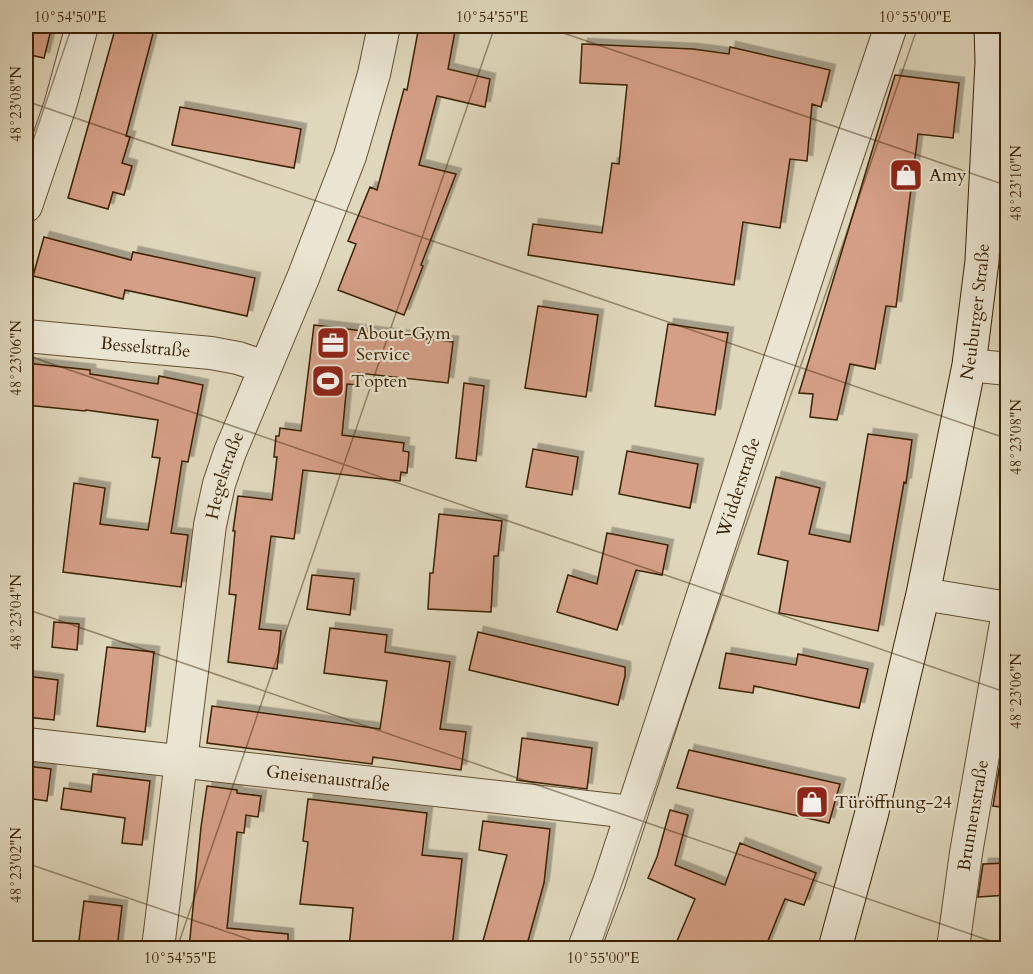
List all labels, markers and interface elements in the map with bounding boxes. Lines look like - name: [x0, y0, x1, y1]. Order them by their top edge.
- text: 10°54'50"E: [34, 7, 106, 27]
- text: 10°54'55"E: [456, 7, 528, 27]
- text: 10°55'00"E: [879, 7, 951, 27]
- text: 48°23'08"N: [6, 66, 26, 142]
- text: 48°23'10"N: [1006, 145, 1026, 221]
- shop icon: Amy: [888, 157, 924, 193]
- place label: Amy: [929, 163, 967, 188]
- street label: Neuburger Straße: [954, 243, 995, 382]
- text: 48°23'06"N: [6, 320, 26, 396]
- place label: About-Gym Service: [356, 321, 452, 367]
- office icon: About-Gym Service: [315, 325, 351, 361]
- street label: Besselstraße: [99, 330, 192, 364]
- sports icon: Topten: [310, 363, 346, 399]
- place label: Topten: [351, 369, 408, 394]
- text: 48°23'08"N: [1006, 399, 1026, 475]
- street label: Hegelstraße: [199, 427, 250, 522]
- street label: Widderstraße: [710, 434, 766, 541]
- text: 48°23'04"N: [6, 574, 26, 650]
- text: 48°23'06"N: [1006, 653, 1026, 729]
- street label: Brunnenstraße: [951, 758, 995, 873]
- street label: Gneisenaustraße: [265, 759, 392, 797]
- shop icon: Türöffnung-24: [794, 784, 830, 820]
- place label: Türöffnung-24: [835, 790, 952, 815]
- text: 48°23'02"N: [6, 827, 26, 903]
- text: 10°54'55"E: [144, 948, 216, 968]
- text: 10°55'00"E: [567, 948, 639, 968]

